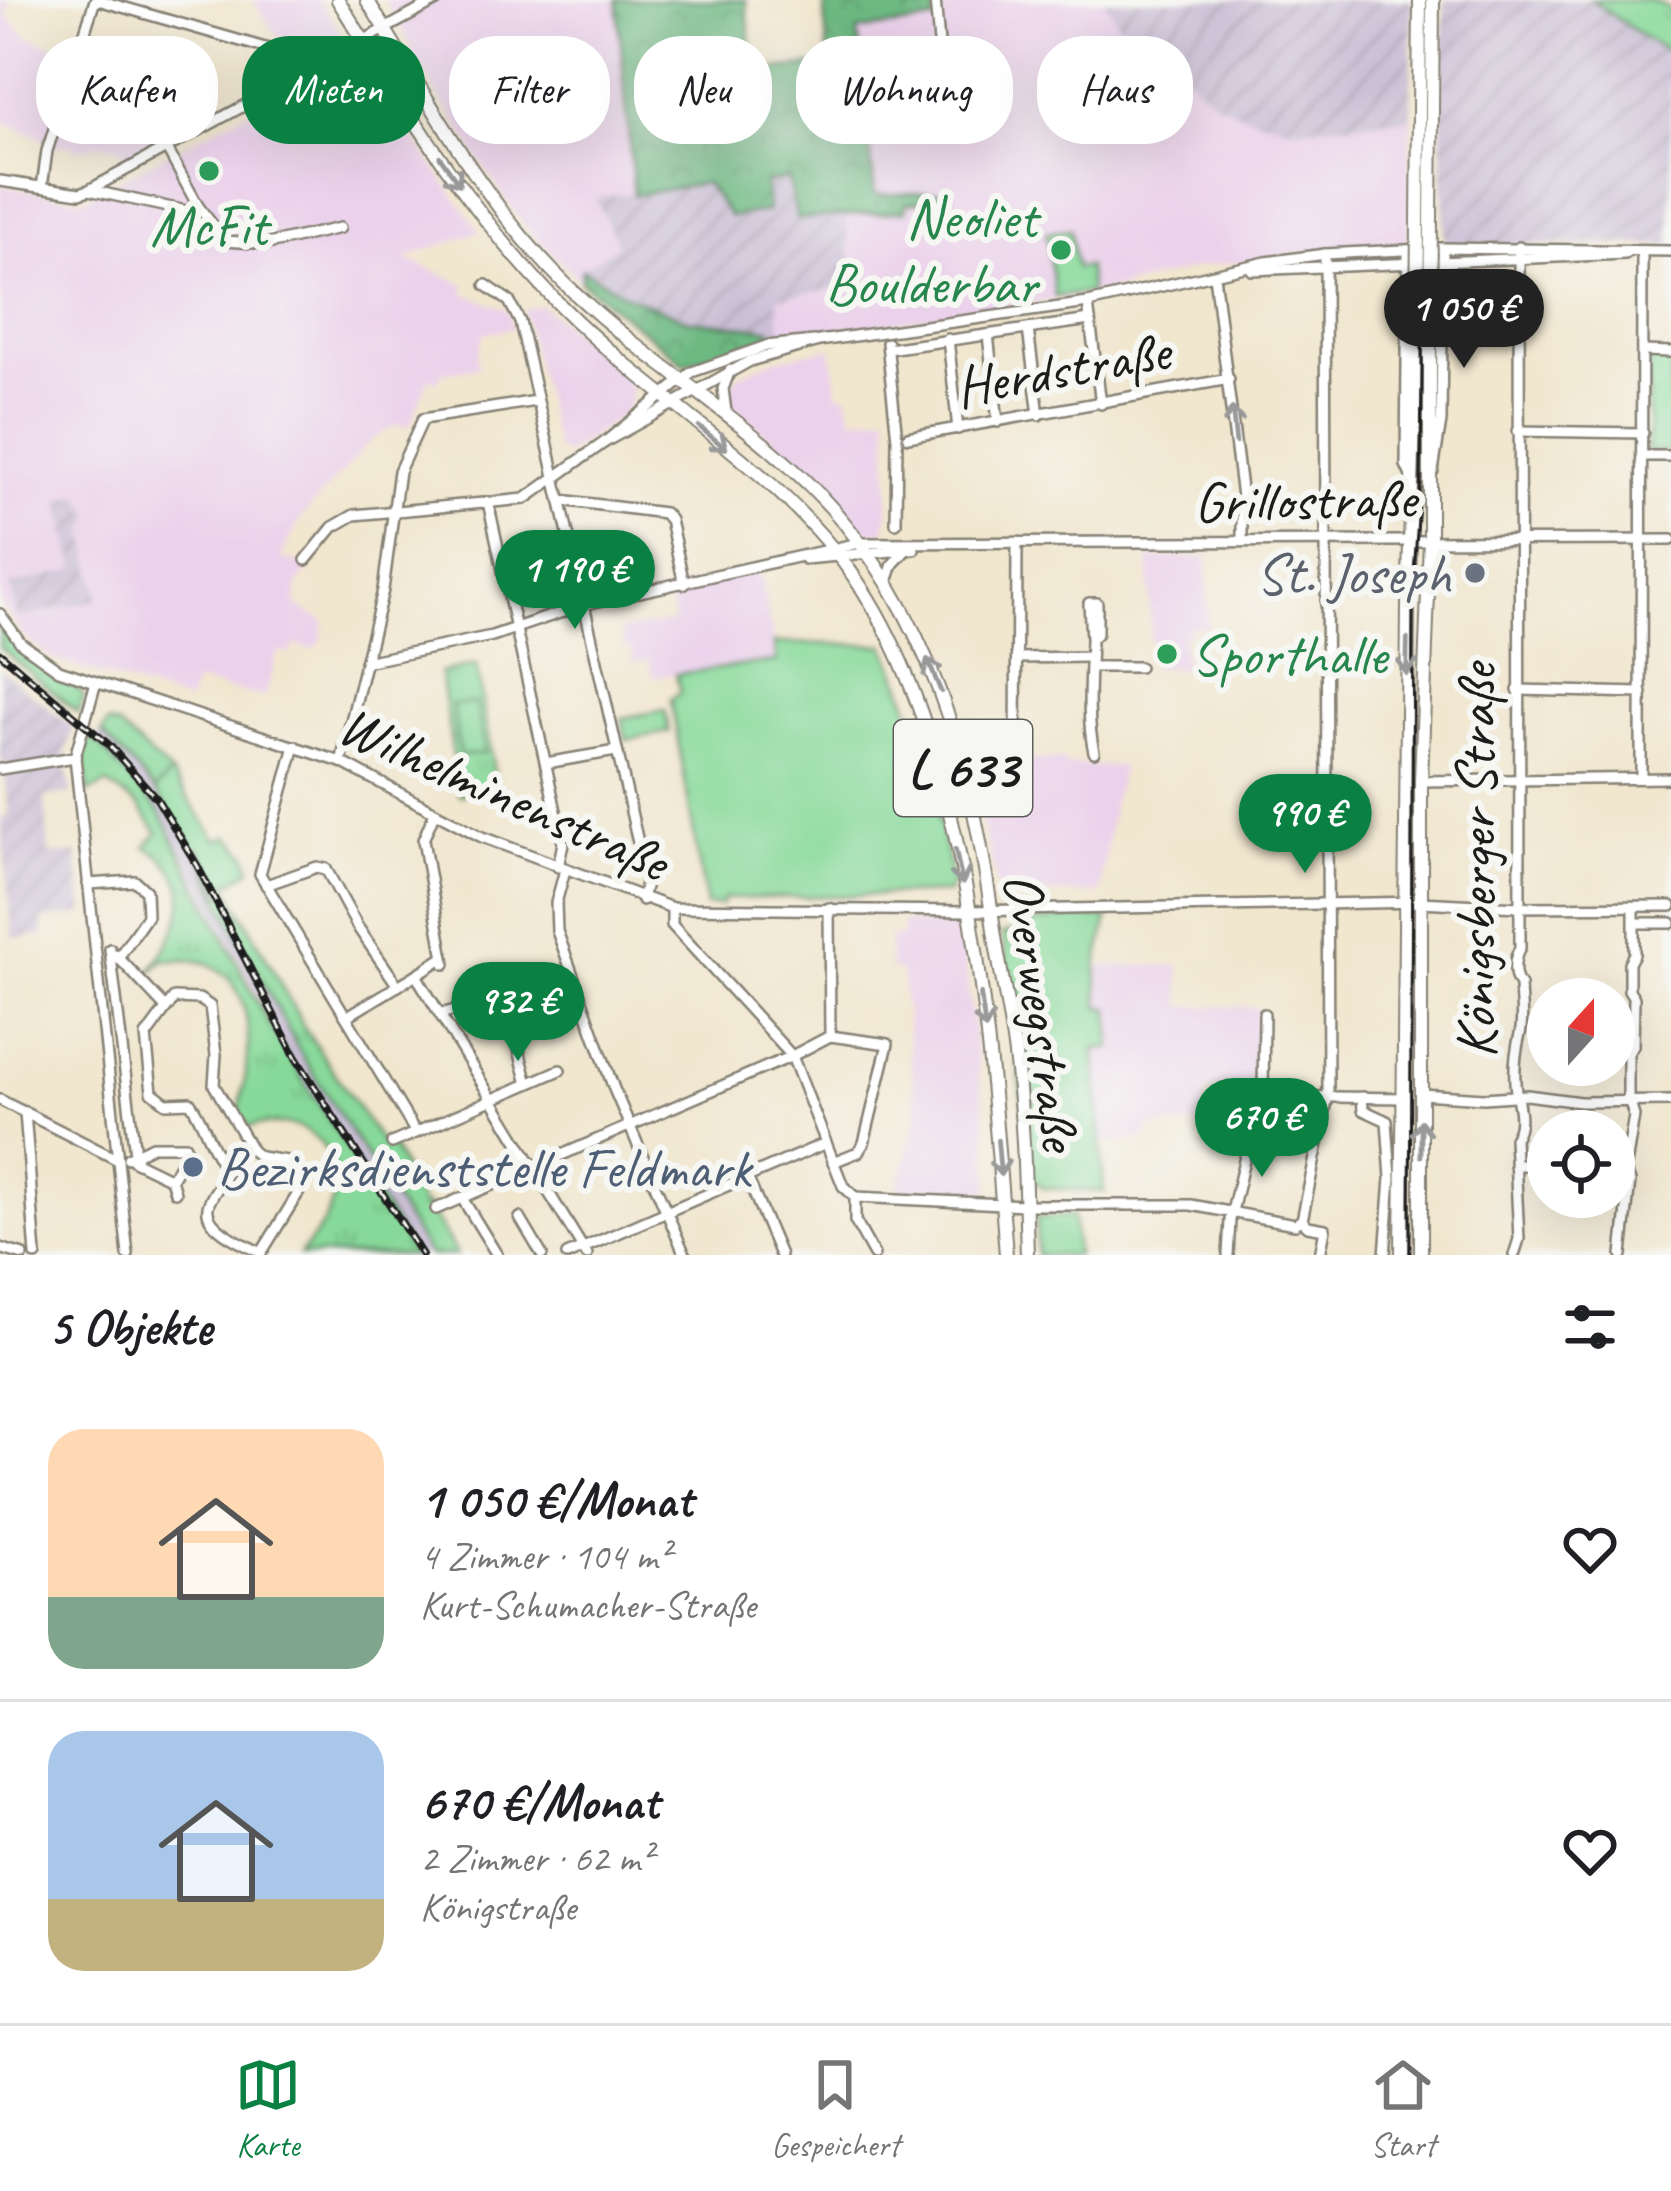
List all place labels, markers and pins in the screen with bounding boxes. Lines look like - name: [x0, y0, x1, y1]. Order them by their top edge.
- marker: McFit: [196, 158, 222, 184]
- place label: Neoliet Boulderbar: [825, 182, 1042, 320]
- place label: McFit: [150, 190, 273, 262]
- marker: Neoliet Boulderbar: [1048, 237, 1074, 263]
- pin: 1 050 €: [1353, 269, 1575, 371]
- pin: 1 190 €: [464, 530, 686, 632]
- place label: St. Joseph: [1256, 538, 1452, 610]
- marker: St. Joseph: [1462, 560, 1488, 586]
- place label: Sporthalle: [1191, 619, 1390, 691]
- marker: Sporthalle: [1154, 641, 1180, 667]
- pin: 990 €: [1221, 774, 1389, 876]
- pin: 932 €: [434, 962, 602, 1064]
- pin: 670 €: [1178, 1078, 1346, 1180]
- place label: Bezirksdienststelle Feldmark: [217, 1132, 754, 1204]
- marker: Bezirksdienststelle Feldmark: [180, 1154, 206, 1180]

